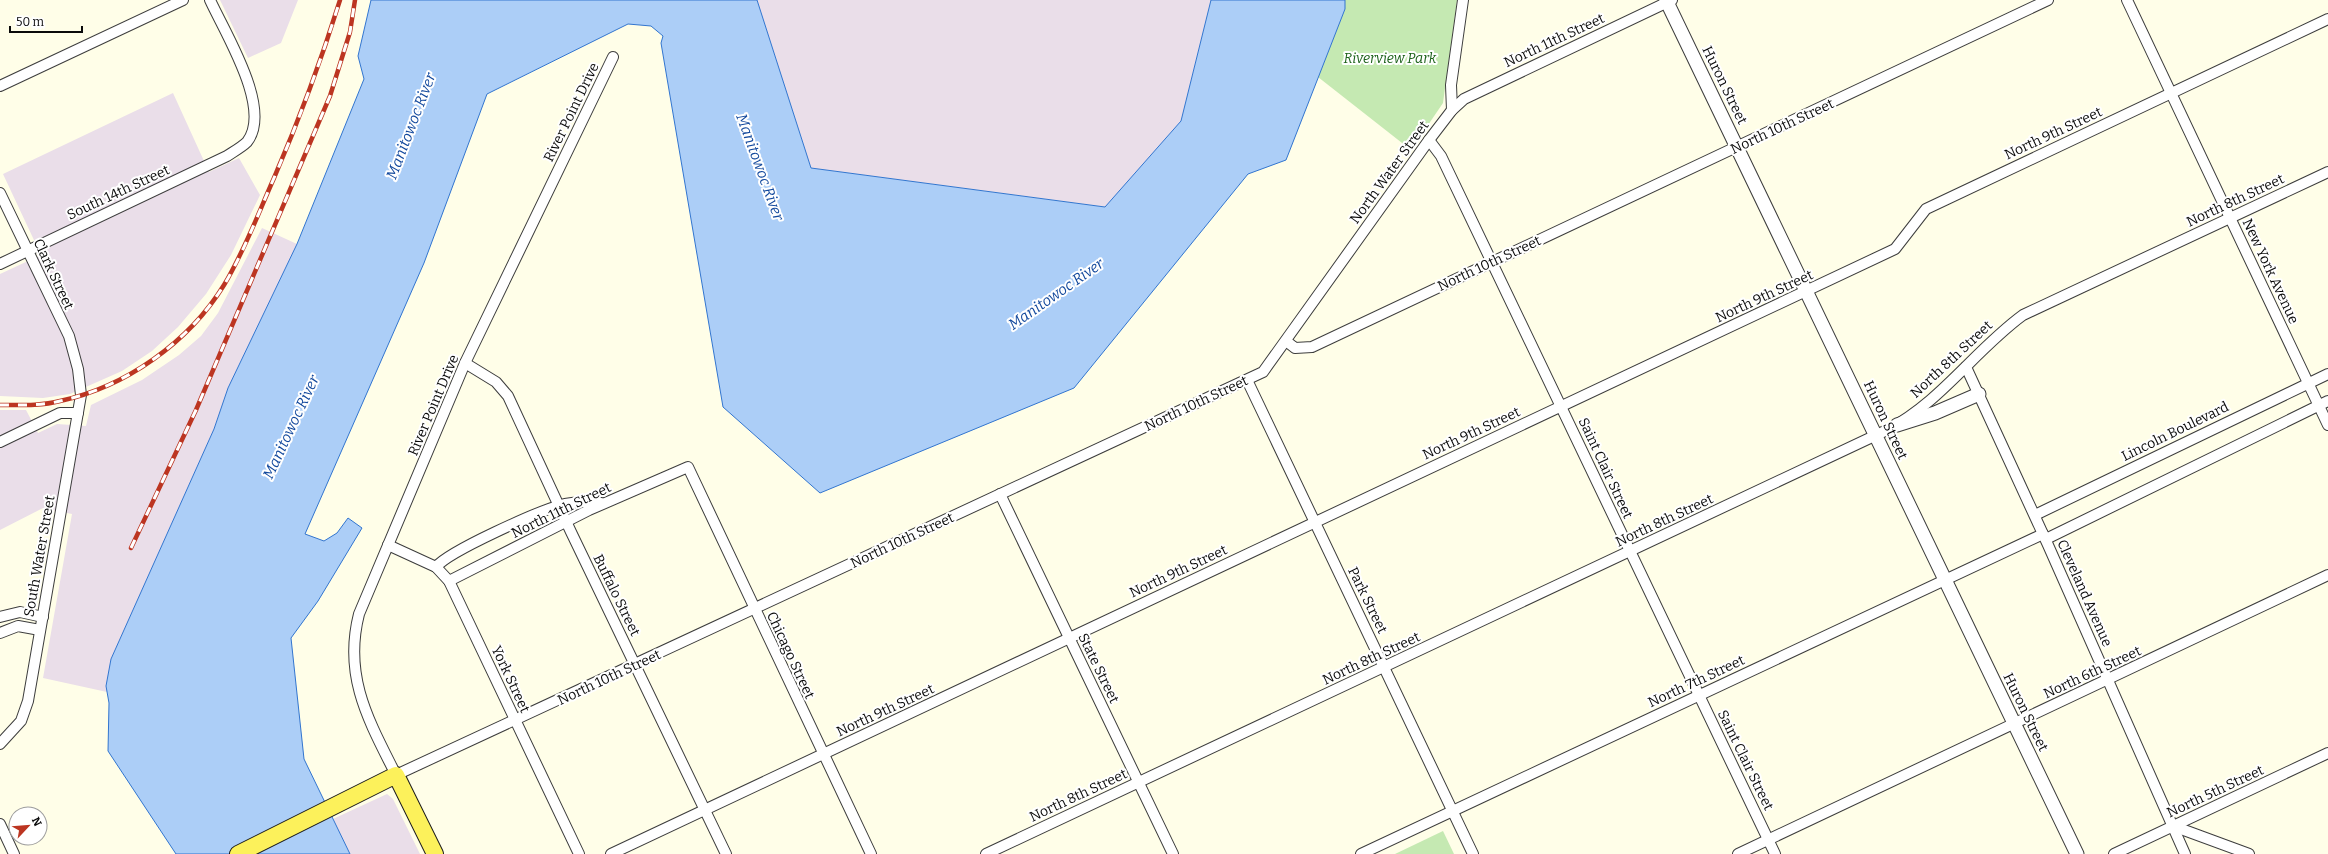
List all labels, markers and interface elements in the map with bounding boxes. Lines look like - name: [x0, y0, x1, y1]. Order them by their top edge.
- scale bar: [10, 8, 82, 34]
- street label: North 11th Street: [1501, 10, 1607, 71]
- text: 50 m: [16, 15, 45, 29]
- street label: Huron Street: [1698, 43, 1751, 127]
- park label: Riverview Park: [1344, 50, 1437, 67]
- street label: River Point Drive: [540, 60, 603, 165]
- water label: Manitowoc River: [382, 70, 440, 182]
- street label: North 10th Street: [1728, 95, 1837, 158]
- street label: North 9th Street: [2002, 103, 2105, 163]
- water label: Manitowoc River: [732, 111, 788, 224]
- street label: North Water Street: [1346, 117, 1433, 227]
- street label: South 14th Street: [64, 161, 172, 224]
- street label: North 8th Street: [2184, 170, 2287, 231]
- street label: New York Avenue: [2239, 216, 2302, 327]
- street label: North 10th Street: [1435, 232, 1544, 295]
- street label: Clark Street: [30, 236, 77, 312]
- water label: Manitowoc River: [1005, 254, 1108, 334]
- street label: North 9th Street: [1713, 266, 1816, 326]
- street label: North 8th Street: [1907, 317, 1996, 402]
- street label: River Point Drive: [404, 352, 462, 458]
- water label: Manitowoc River: [259, 372, 323, 482]
- street label: North 10th Street: [1142, 372, 1251, 435]
- street label: Huron Street: [1860, 378, 1911, 462]
- street label: Lincoln Boulevard: [2119, 398, 2232, 465]
- street label: North 9th Street: [1420, 403, 1523, 463]
- street label: Saint Clair Street: [1575, 415, 1636, 521]
- street label: North 11th Street: [509, 479, 614, 542]
- street label: North 8th Street: [1613, 490, 1716, 551]
- street label: South Water Street: [20, 494, 59, 618]
- street label: North 10th Street: [848, 509, 957, 572]
- street label: Cleveland Avenue: [2053, 537, 2116, 649]
- street label: North 9th Street: [1127, 541, 1230, 601]
- street label: Buffalo Street: [589, 552, 644, 639]
- street label: Park Street: [1344, 564, 1391, 636]
- street label: Chicago Street: [763, 609, 818, 701]
- street label: North 8th Street: [1320, 628, 1423, 689]
- street label: State Street: [1074, 630, 1123, 706]
- street label: North 6th Street: [2041, 642, 2144, 702]
- street label: York Street: [488, 643, 534, 716]
- street label: North 10th Street: [555, 646, 664, 709]
- street label: North 7th Street: [1645, 652, 1747, 711]
- street label: Huron Street: [1999, 670, 2052, 754]
- street label: North 9th Street: [834, 680, 937, 740]
- street label: Saint Clair Street: [1714, 707, 1777, 813]
- street label: North 5th Street: [2164, 762, 2266, 821]
- street label: North 8th Street: [1027, 765, 1130, 826]
- north arrow: [8, 806, 48, 846]
- text: N: [29, 815, 44, 829]

